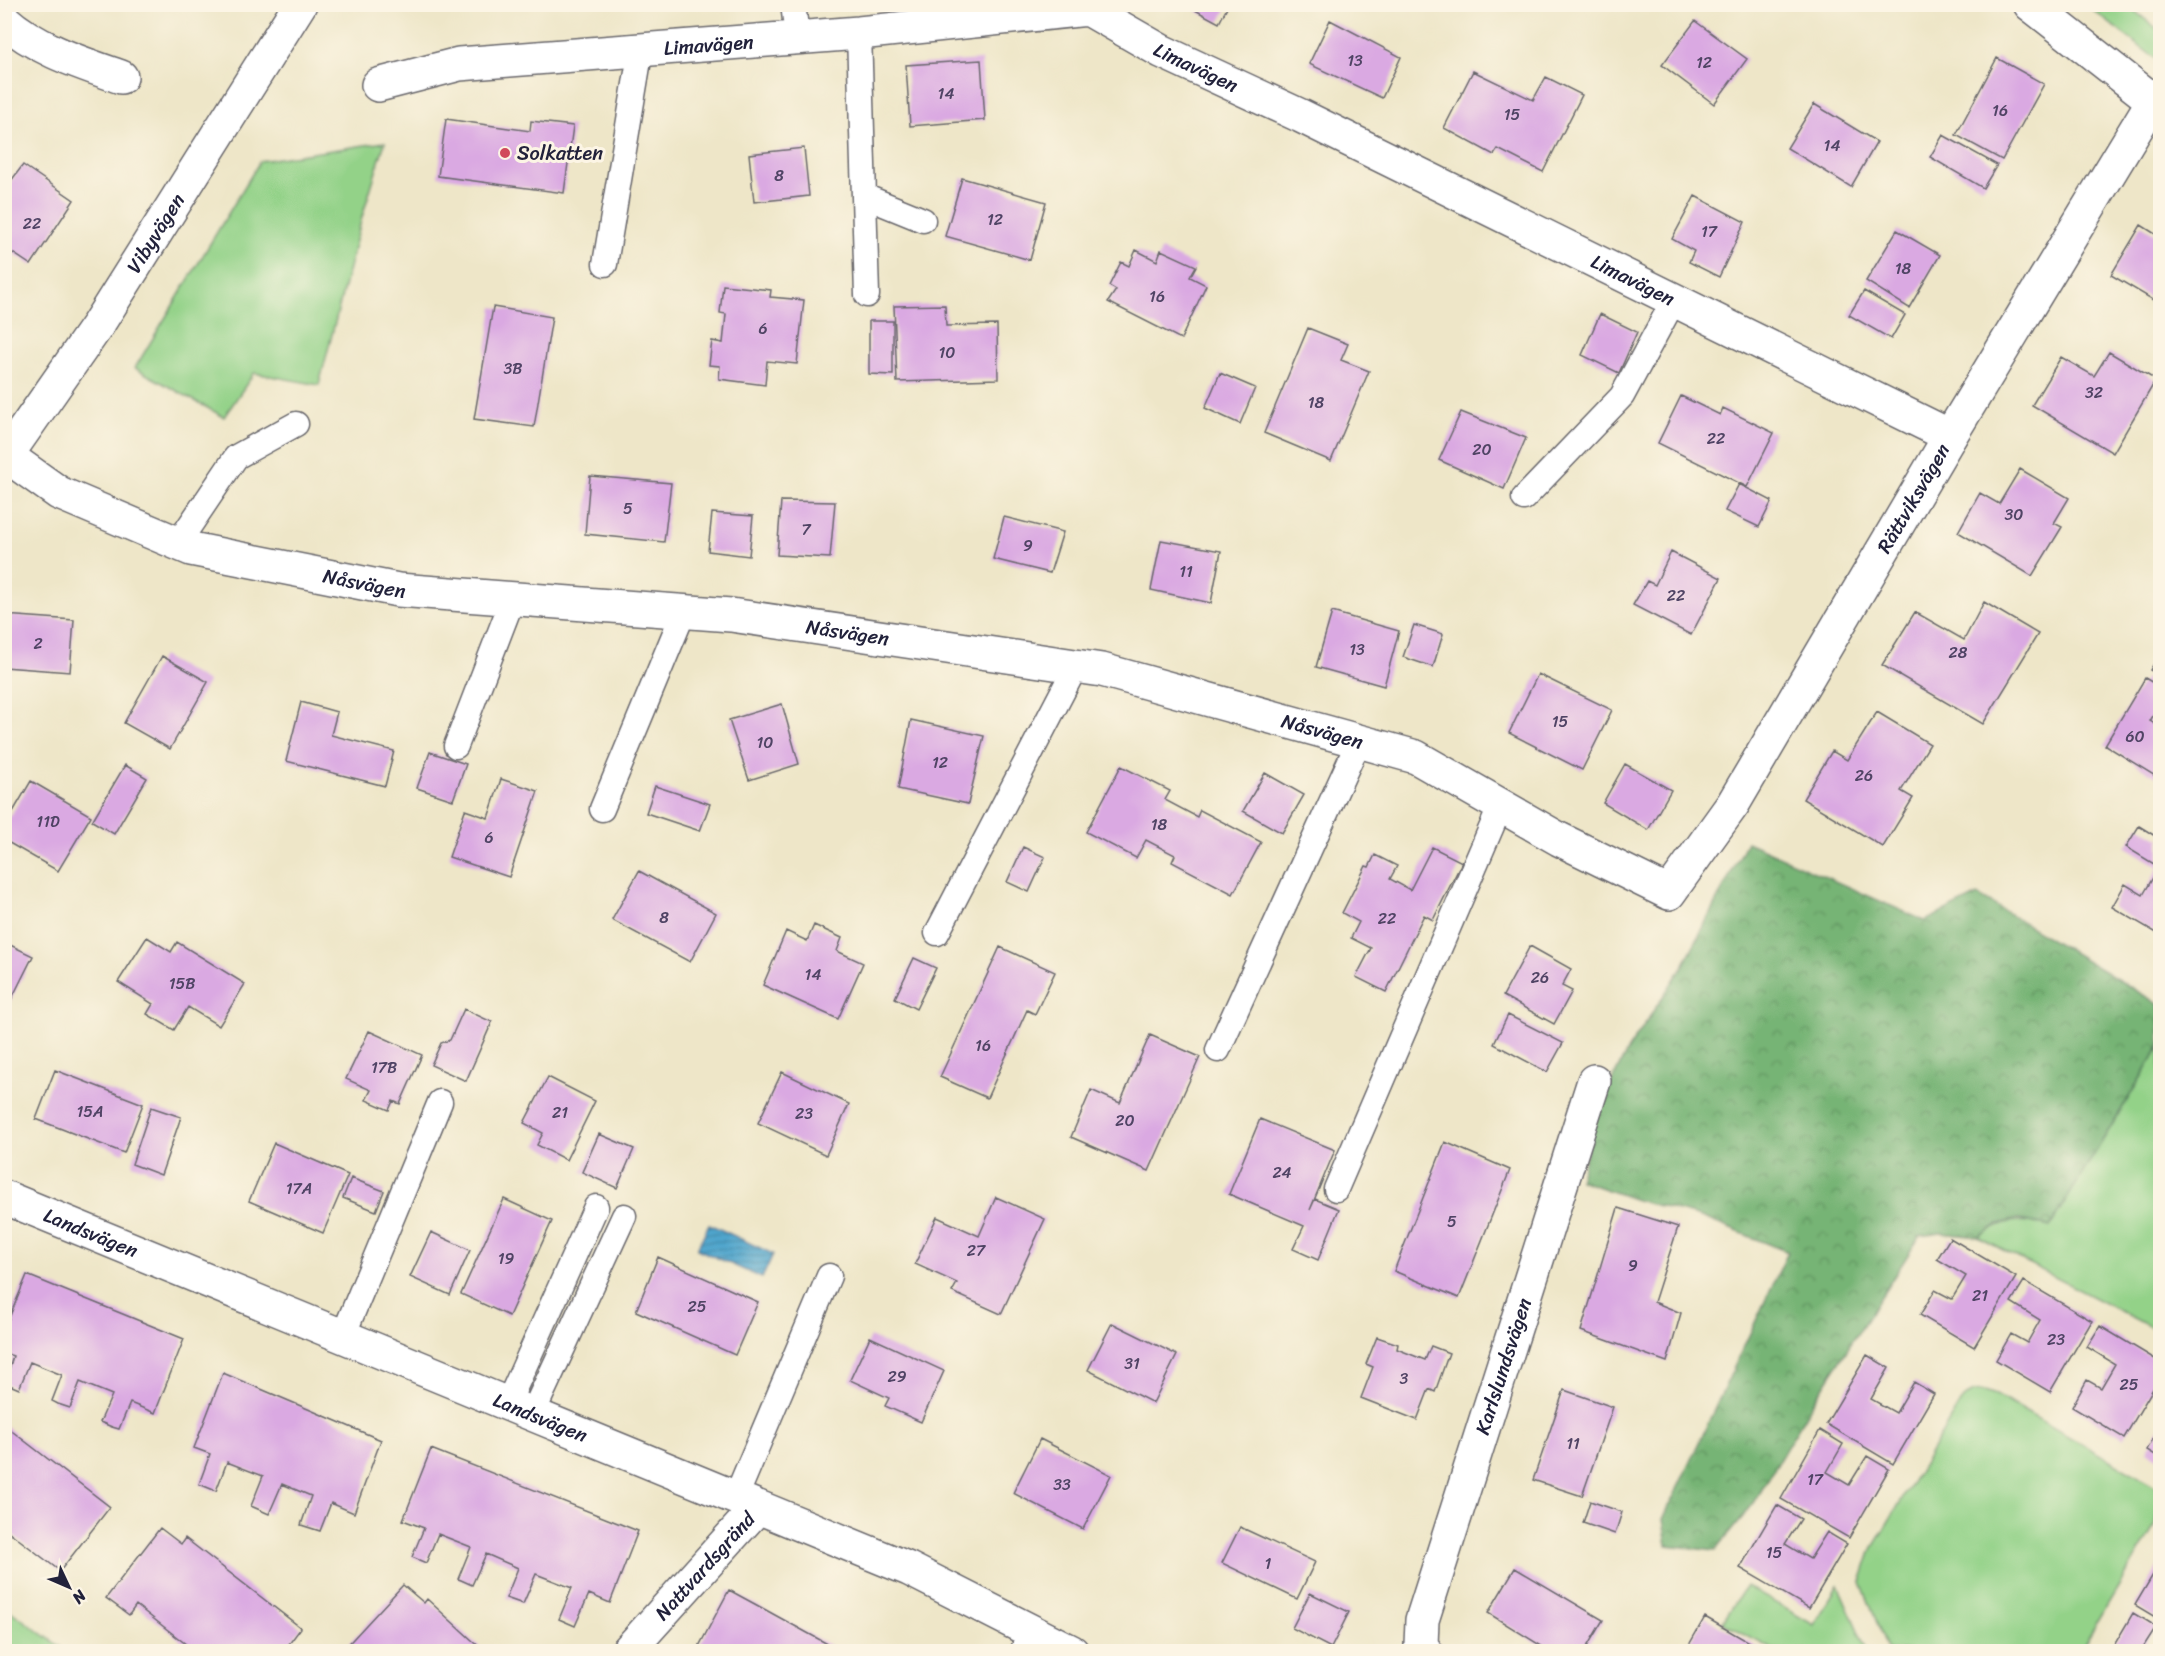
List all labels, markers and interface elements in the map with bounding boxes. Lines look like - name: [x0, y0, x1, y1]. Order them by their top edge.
- street label: Limavägen: [662, 24, 755, 66]
- street label: Limavägen: [1147, 33, 1244, 102]
- house number: 13: [1347, 46, 1363, 75]
- house number: 12: [1696, 48, 1712, 77]
- house number: 14: [938, 79, 954, 108]
- house number: 16: [1992, 96, 2008, 125]
- house number: 15: [1504, 100, 1521, 129]
- house number: 14: [1824, 131, 1840, 160]
- place label: Solkatten: [517, 136, 603, 171]
- marker: Solkatten: [498, 146, 512, 160]
- house number: 8: [774, 161, 784, 190]
- street label: Vibyvägen: [117, 186, 194, 280]
- house number: 12: [987, 205, 1003, 234]
- house number: 22: [23, 209, 41, 238]
- house number: 17: [1701, 217, 1718, 246]
- street label: Limavägen: [1585, 244, 1681, 315]
- house number: 18: [1895, 254, 1912, 283]
- house number: 16: [1149, 282, 1165, 311]
- house number: 6: [758, 314, 768, 343]
- house number: 10: [939, 338, 955, 367]
- house number: 3B: [504, 354, 522, 383]
- house number: 32: [2085, 378, 2103, 407]
- house number: 18: [1308, 388, 1325, 417]
- house number: 22: [1707, 424, 1725, 453]
- house number: 20: [1472, 435, 1492, 464]
- street label: Rättviksvägen: [1867, 436, 1960, 560]
- house number: 5: [623, 494, 633, 523]
- house number: 30: [2005, 500, 2023, 529]
- house number: 7: [801, 515, 811, 544]
- house number: 9: [1023, 531, 1033, 560]
- house number: 11: [1179, 557, 1193, 586]
- street label: Nåsvägen: [320, 558, 407, 608]
- house number: 22: [1667, 581, 1685, 610]
- street label: Nåsvägen: [804, 609, 892, 656]
- house number: 2: [33, 629, 43, 658]
- house number: 13: [1349, 635, 1365, 664]
- house number: 28: [1949, 638, 1968, 667]
- street label: Nåsvägen: [1277, 703, 1368, 759]
- house number: 15: [1552, 707, 1569, 736]
- house number: 60: [2125, 722, 2145, 751]
- house number: 10: [757, 728, 773, 757]
- house number: 12: [932, 748, 948, 777]
- house number: 26: [1855, 761, 1873, 790]
- house number: 11D: [36, 807, 60, 836]
- house number: 18: [1151, 810, 1168, 839]
- house number: 6: [484, 823, 494, 852]
- house number: 8: [659, 903, 669, 932]
- house number: 22: [1378, 904, 1396, 933]
- house number: 14: [805, 960, 821, 989]
- house number: 26: [1531, 963, 1549, 992]
- house number: 15B: [169, 969, 195, 998]
- house number: 16: [975, 1031, 991, 1060]
- house number: 17B: [371, 1053, 397, 1082]
- house number: 15A: [76, 1097, 104, 1126]
- house number: 21: [552, 1098, 568, 1127]
- house number: 23: [795, 1099, 813, 1128]
- house number: 20: [1115, 1106, 1135, 1135]
- house number: 24: [1272, 1158, 1292, 1187]
- house number: 17A: [286, 1174, 312, 1203]
- street label: Landsvägen: [38, 1198, 144, 1268]
- house number: 5: [1447, 1207, 1457, 1236]
- house number: 27: [967, 1236, 986, 1265]
- house number: 19: [498, 1244, 515, 1273]
- house number: 9: [1628, 1251, 1638, 1280]
- house number: 21: [1972, 1281, 1988, 1310]
- house number: 25: [687, 1292, 707, 1321]
- street label: Karlslundsvägen: [1465, 1293, 1541, 1439]
- house number: 23: [2047, 1325, 2065, 1354]
- house number: 31: [1124, 1349, 1140, 1378]
- house number: 29: [887, 1362, 907, 1391]
- house number: 3: [1400, 1364, 1409, 1393]
- house number: 25: [2119, 1370, 2139, 1399]
- street label: Landsvägen: [488, 1382, 593, 1453]
- house number: 11: [1566, 1429, 1580, 1458]
- house number: 17: [1807, 1465, 1824, 1494]
- house number: 33: [1053, 1470, 1071, 1499]
- street label: Nattvardsgränd: [646, 1502, 765, 1629]
- house number: 15: [1766, 1538, 1783, 1567]
- house number: 1: [1265, 1549, 1272, 1578]
- north arrow: [39, 1557, 99, 1617]
- text: N: [65, 1582, 94, 1612]

